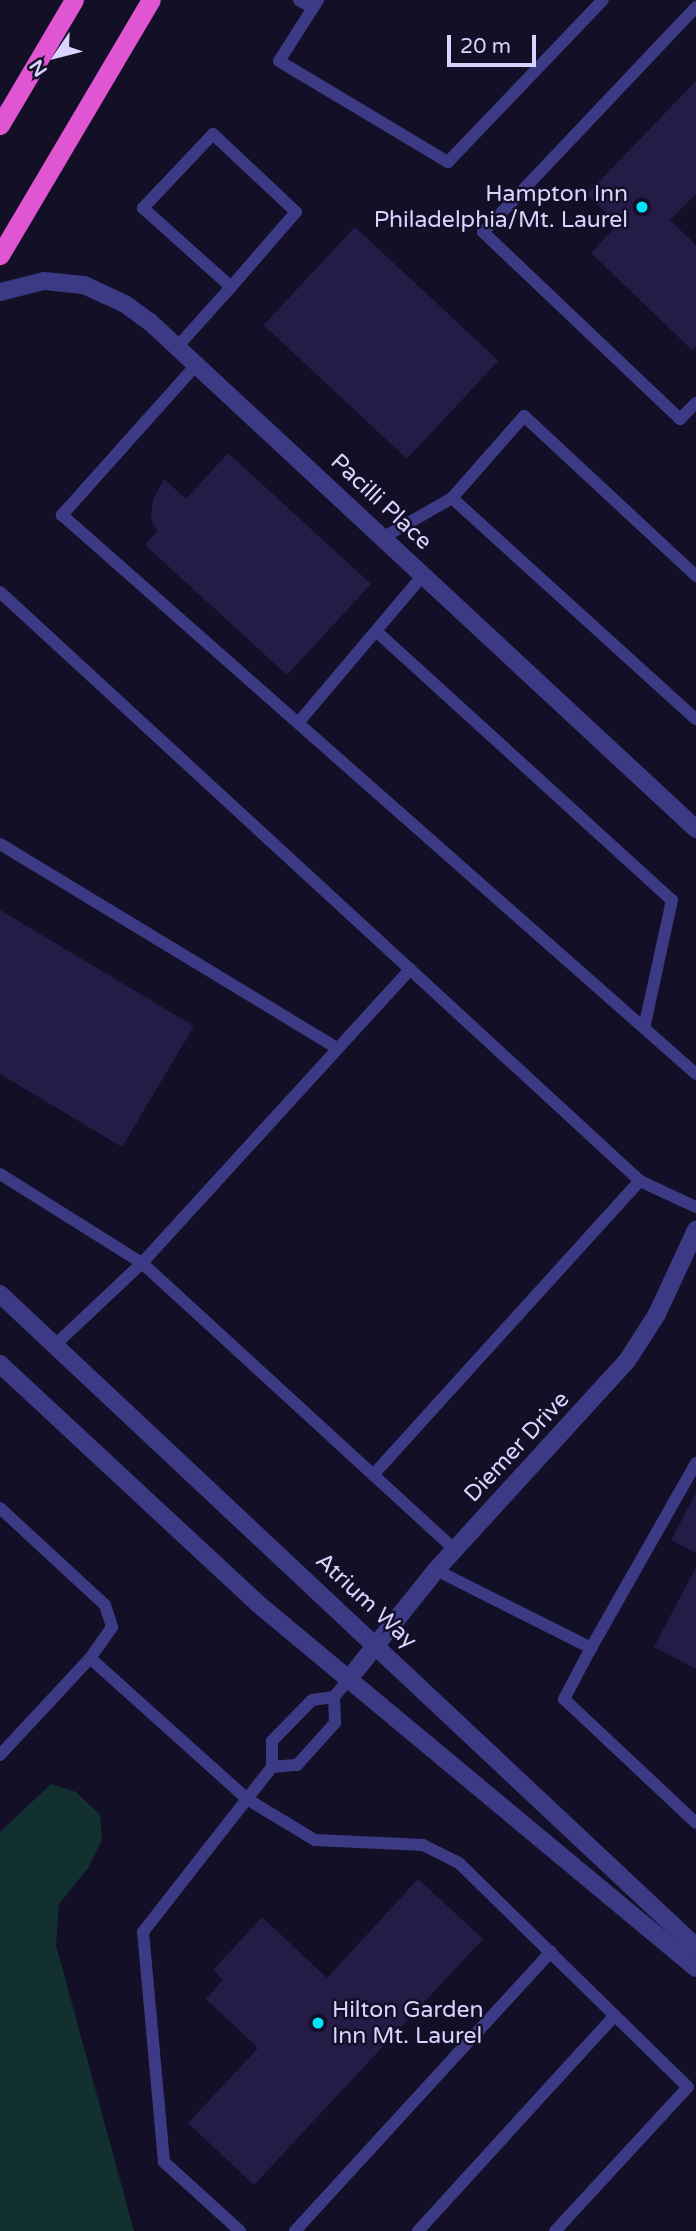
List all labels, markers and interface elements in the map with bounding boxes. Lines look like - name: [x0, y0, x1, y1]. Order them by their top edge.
- north arrow: [21, 21, 91, 91]
- scale bar: [451, 21, 540, 65]
- text: 20 m: [460, 34, 511, 59]
- text: N: [25, 55, 52, 81]
- place label: Hampton Inn Philadelphia/Mt. Laurel: [374, 180, 628, 234]
- marker: Hampton Inn Philadelphia/Mt. Laurel: [634, 199, 650, 215]
- street label: Pacilli Place: [325, 448, 437, 556]
- street label: Diemer Drive: [459, 1386, 575, 1508]
- street label: Atrium Way: [310, 1547, 422, 1655]
- place label: Hilton Garden Inn Mt. Laurel: [332, 1996, 484, 2050]
- marker: Hilton Garden Inn Mt. Laurel: [310, 2015, 326, 2031]

